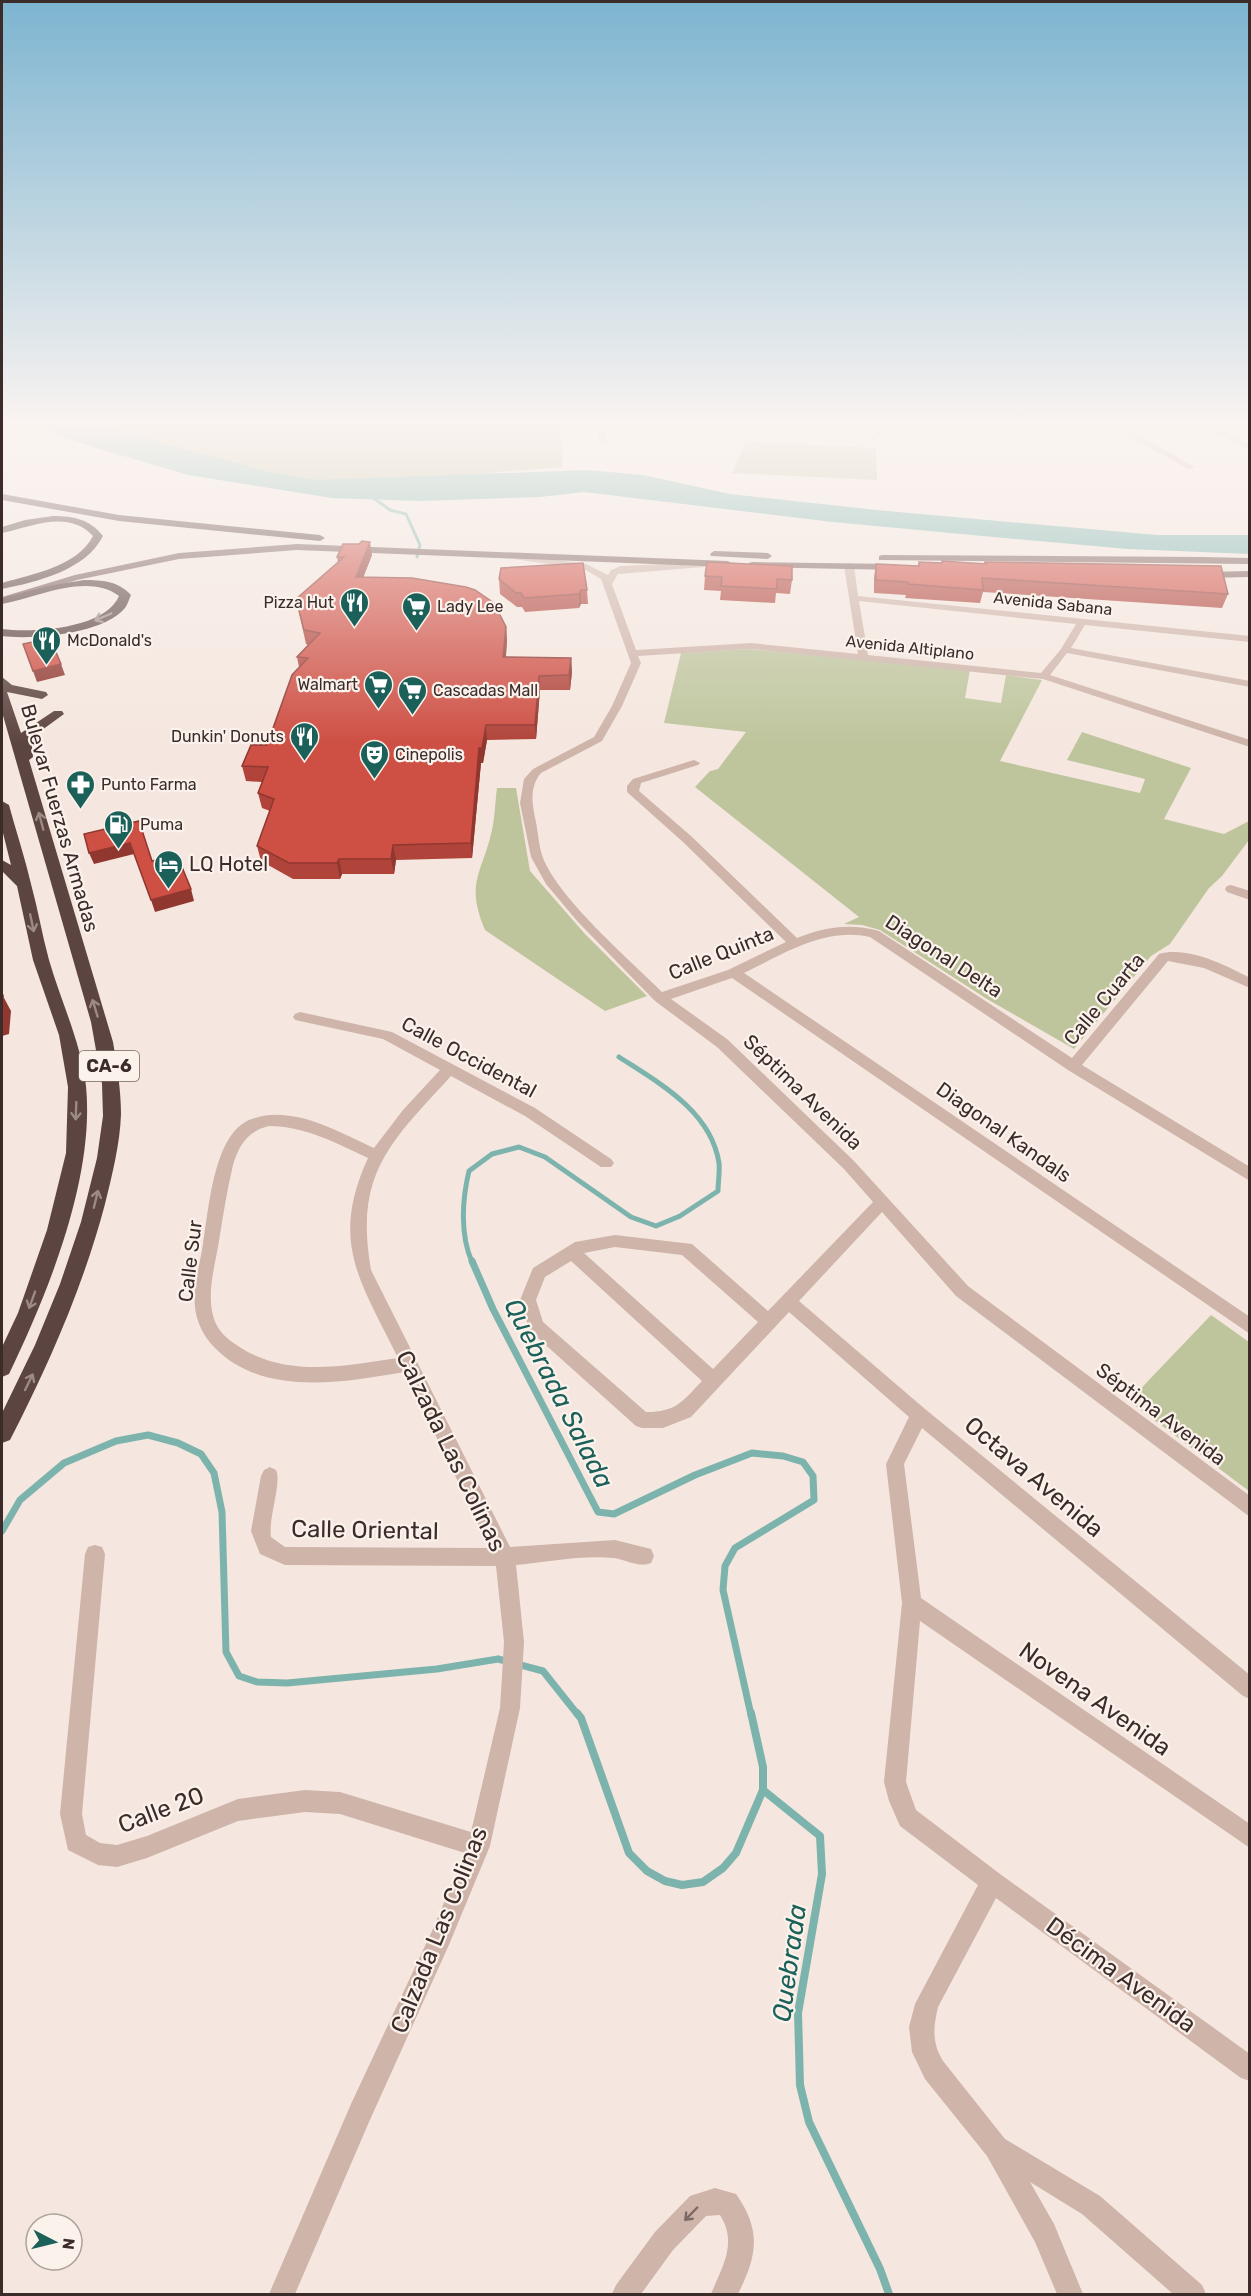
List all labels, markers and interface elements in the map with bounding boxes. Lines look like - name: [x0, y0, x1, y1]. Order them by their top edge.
- restaurant icon: Pizza Hut: [339, 586, 371, 628]
- street label: Avenida Sabana: [993, 588, 1113, 619]
- supermarket icon: Lady Lee: [400, 590, 432, 632]
- place label: Pizza Hut: [264, 593, 334, 612]
- place label: Lady Lee: [437, 597, 503, 616]
- one-way arrow: [95, 612, 113, 623]
- restaurant icon: McDonald's: [30, 624, 62, 666]
- place label: McDonald's: [67, 631, 152, 650]
- street label: Avenida Altiplano: [845, 631, 975, 664]
- supermarket icon: Walmart: [363, 668, 395, 710]
- supermarket icon: Cascadas Mall: [396, 674, 428, 716]
- place label: Walmart: [297, 675, 358, 694]
- place label: Cascadas Mall: [433, 681, 538, 700]
- street label: Bulevar Fuerzas Armadas: [16, 701, 104, 935]
- restaurant icon: Dunkin' Donuts: [289, 720, 321, 762]
- place label: Dunkin' Donuts: [171, 727, 284, 746]
- theatre icon: Cinepolis: [358, 738, 390, 780]
- place label: Cinepolis: [395, 745, 463, 764]
- pharmacy icon: Punto Farma: [64, 768, 96, 810]
- place label: Punto Farma: [101, 775, 197, 794]
- fuel station icon: Puma: [103, 808, 135, 850]
- one-way arrow: [35, 812, 46, 831]
- place label: Puma: [140, 815, 183, 834]
- hotel icon: LQ Hotel: [152, 848, 184, 890]
- place label: LQ Hotel: [189, 852, 268, 876]
- street label: Diagonal Delta: [881, 909, 1007, 1003]
- one-way arrow: [27, 913, 39, 932]
- street label: Calle Quinta: [665, 921, 777, 985]
- street label: Calle Cuarta: [1058, 948, 1150, 1050]
- one-way arrow: [89, 999, 100, 1018]
- street label: Calle Occidental: [397, 1011, 541, 1103]
- street label: Séptima Avenida: [739, 1029, 867, 1155]
- road number: CA-6: [79, 1051, 139, 1081]
- street label: Diagonal Kandals: [932, 1077, 1076, 1187]
- one-way arrow: [71, 1101, 82, 1121]
- one-way arrow: [91, 1190, 103, 1209]
- street label: Calle Sur: [173, 1218, 207, 1303]
- one-way arrow: [26, 1290, 37, 1309]
- water label: Quebrada Salada: [497, 1293, 620, 1493]
- street label: Calzada Las Colinas: [390, 1346, 512, 1556]
- street label: Séptima Avenida: [1092, 1358, 1230, 1470]
- one-way arrow: [23, 1373, 35, 1391]
- street label: Octava Avenida: [959, 1411, 1109, 1543]
- street label: Calle Oriental: [291, 1515, 439, 1545]
- street label: Novena Avenida: [1014, 1636, 1176, 1762]
- street label: Calle 20: [114, 1781, 208, 1839]
- street label: Calzada Las Colinas: [385, 1823, 493, 2037]
- water label: Quebrada: [766, 1902, 813, 2024]
- street label: Décima Avenida: [1041, 1911, 1201, 2039]
- one-way arrow: [683, 2206, 698, 2221]
- north arrow: [24, 2212, 84, 2272]
- text: N: [58, 2237, 79, 2251]

